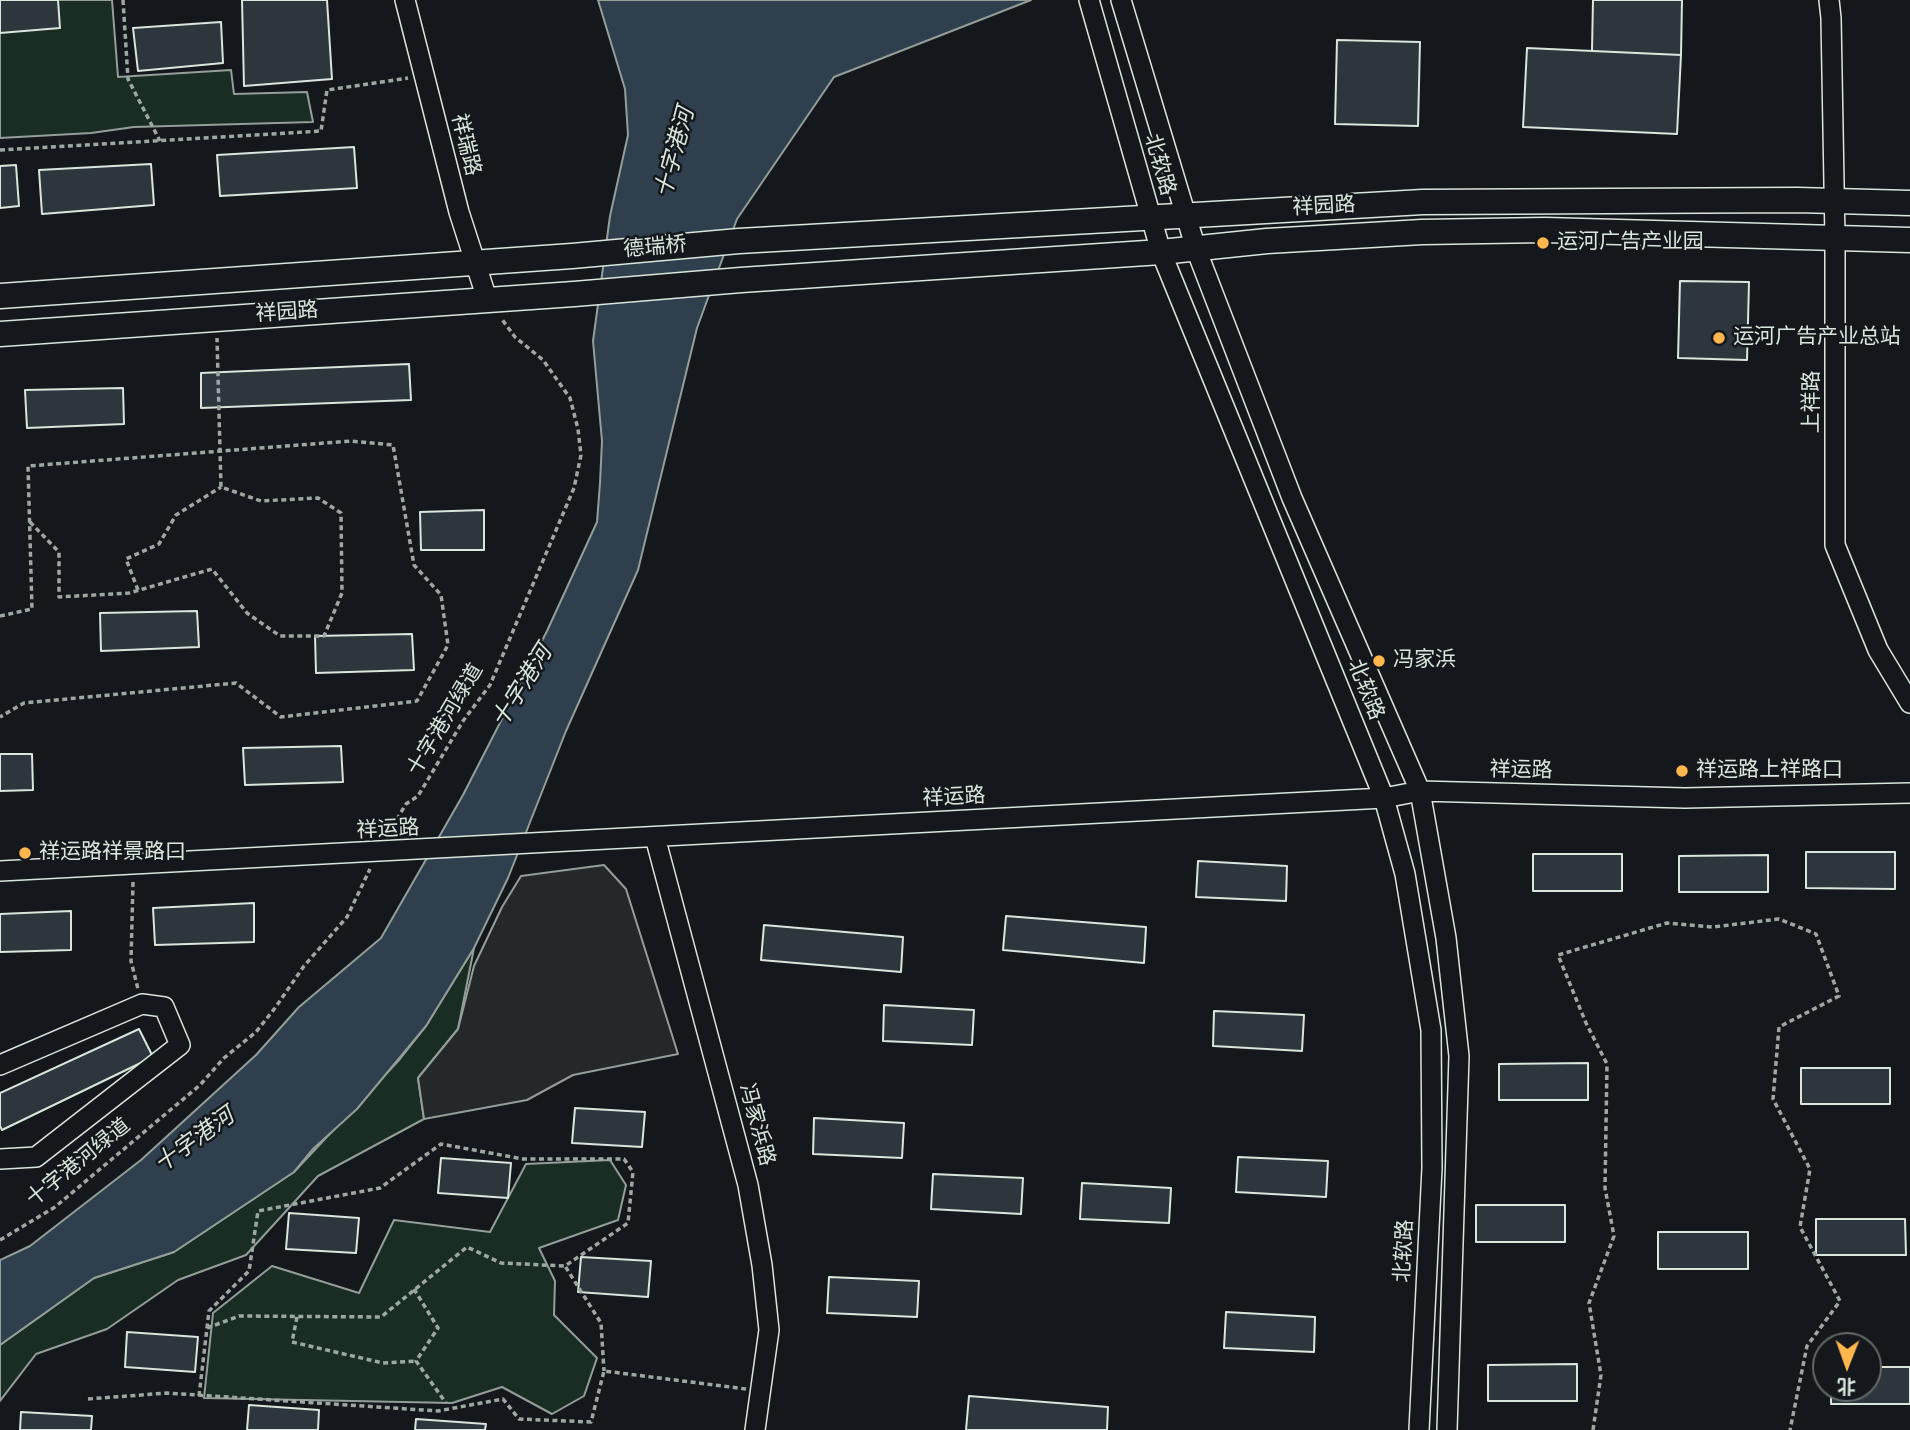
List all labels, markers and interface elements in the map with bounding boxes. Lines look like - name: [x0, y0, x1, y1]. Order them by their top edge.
- water label: 十字港河: [651, 105, 701, 201]
- street label: 祥瑞路: [445, 111, 485, 179]
- street label: 北软路: [1138, 131, 1180, 199]
- street label: 祥园路: [1292, 193, 1356, 221]
- place label: 运河广告产业园: [1557, 230, 1704, 256]
- street label: 德瑞桥: [623, 233, 687, 263]
- marker: 运河广告产业园: [1535, 235, 1551, 251]
- street label: 祥园路: [255, 298, 319, 328]
- place label: 运河广告产业总站: [1733, 325, 1901, 351]
- marker: 运河广告产业总站: [1711, 330, 1727, 346]
- street label: 上祥路: [1800, 371, 1826, 433]
- water label: 十字港河: [487, 641, 559, 733]
- place label: 冯家浜: [1393, 648, 1456, 674]
- marker: 冯家浜: [1371, 653, 1387, 669]
- street label: 北软路: [1342, 656, 1388, 724]
- street label: 十字港河绿道: [403, 660, 489, 780]
- street label: 祥运路: [1489, 758, 1553, 784]
- place label: 祥运路上祥路口: [1696, 758, 1843, 784]
- marker: 祥运路上祥路口: [1674, 763, 1690, 779]
- street label: 祥运路: [922, 784, 986, 812]
- street label: 祥运路: [356, 816, 420, 844]
- place label: 祥运路祥景路口: [39, 840, 186, 866]
- marker: 祥运路祥景路口: [17, 845, 33, 861]
- street label: 冯家浜路: [733, 1081, 779, 1169]
- water label: 十字港河: [150, 1103, 240, 1179]
- street label: 十字港河绿道: [22, 1114, 136, 1212]
- street label: 北软路: [1391, 1219, 1419, 1283]
- north arrow: [1812, 1332, 1882, 1402]
- text: 北: [1837, 1373, 1856, 1400]

